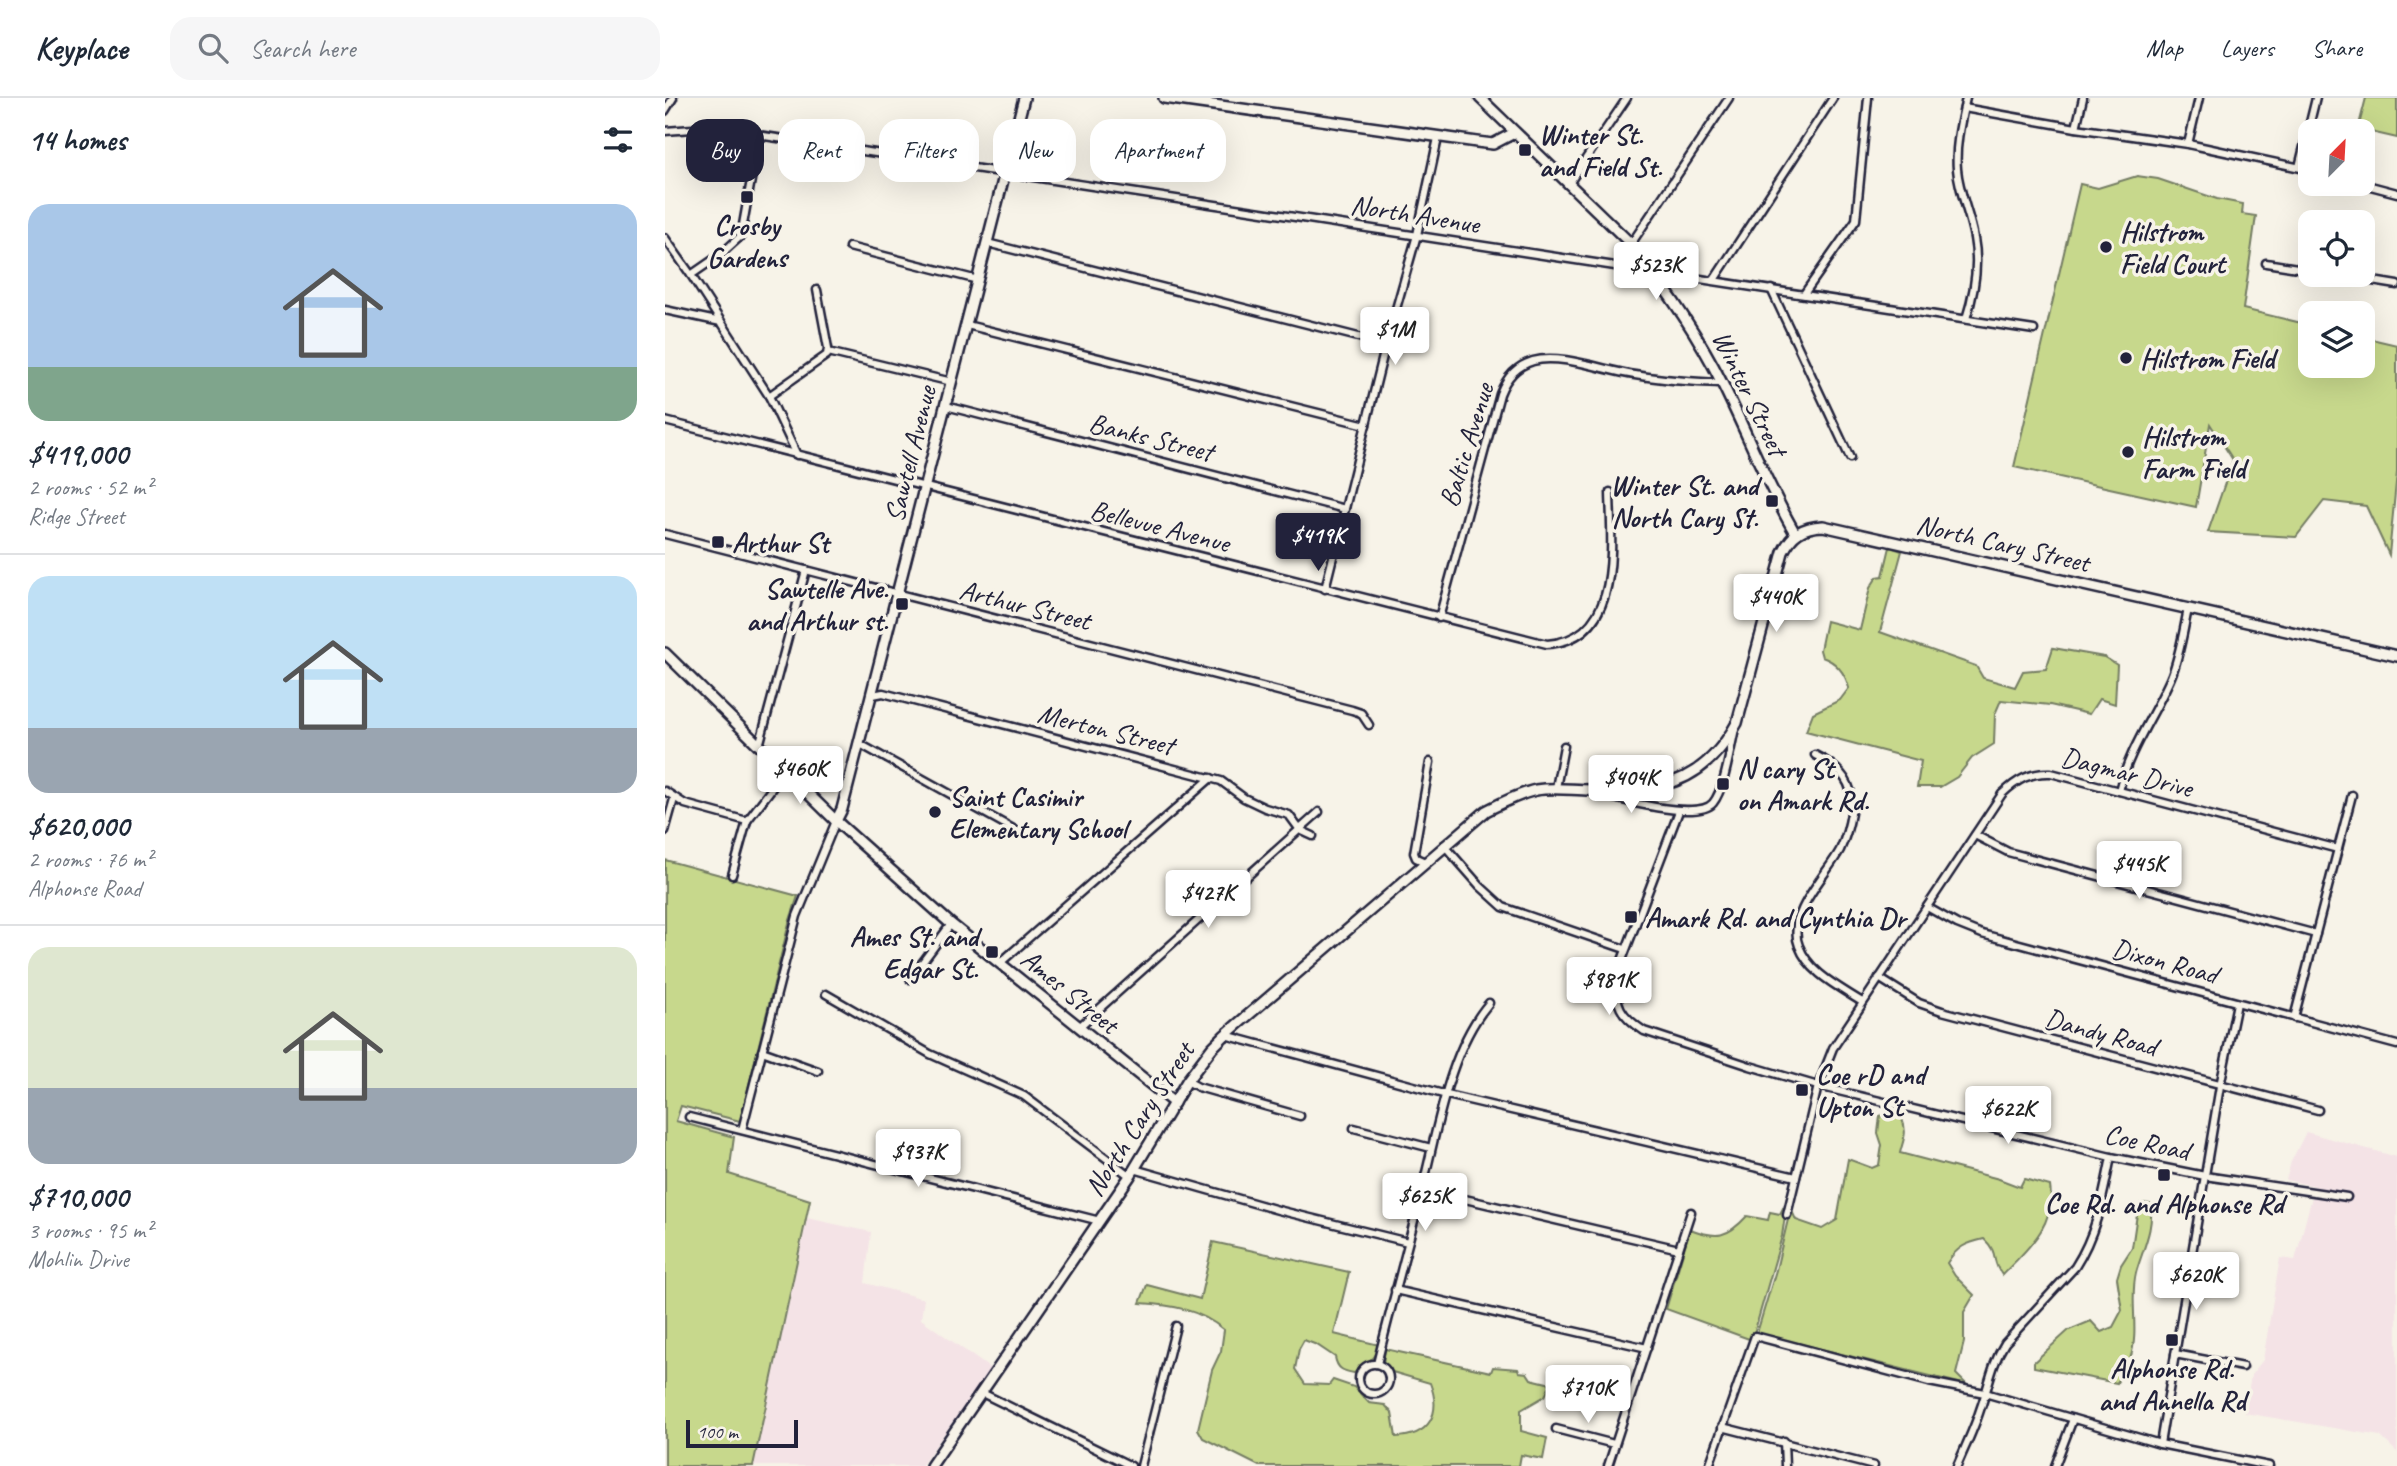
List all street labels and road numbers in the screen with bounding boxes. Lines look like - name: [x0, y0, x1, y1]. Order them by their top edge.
- street label: North Avenue: [1348, 187, 1484, 242]
- street label: Winter Street: [1705, 325, 1797, 465]
- street label: Baltic Avenue: [1431, 377, 1502, 511]
- street label: Sawtell Avenue: [876, 381, 944, 526]
- street label: Banks Street: [1085, 405, 1220, 470]
- street label: Bellevue Avenue: [1087, 492, 1235, 561]
- street label: North Cary Street: [1913, 506, 2096, 581]
- street label: Arthur Street: [956, 572, 1097, 639]
- street label: Merton Street: [1034, 695, 1181, 764]
- street label: Dagmar Drive: [2058, 739, 2198, 806]
- street label: Dixon Road: [2108, 930, 2225, 993]
- street label: Ames Street: [1014, 941, 1128, 1043]
- street label: Dandy Road: [2041, 1000, 2165, 1065]
- street label: North Cary Street: [1076, 1033, 1203, 1203]
- street label: Coe Road: [2101, 1116, 2197, 1169]

